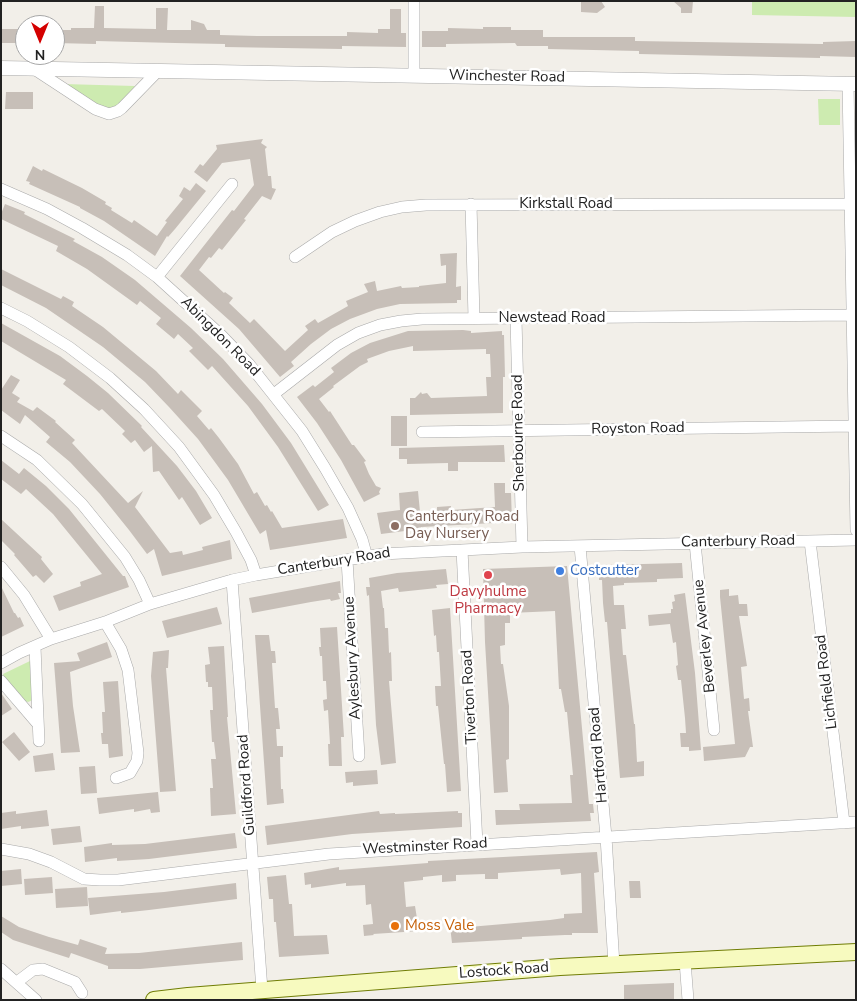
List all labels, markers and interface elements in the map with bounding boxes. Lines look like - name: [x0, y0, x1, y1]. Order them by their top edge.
- north arrow: [15, 15, 65, 65]
- text: N: [35, 45, 45, 64]
- street label: Winchester Road: [449, 67, 565, 87]
- street label: Kirkstall Road: [519, 195, 613, 213]
- street label: Abingdon Road: [177, 294, 263, 380]
- street label: Newstead Road: [498, 309, 606, 327]
- street label: Sherbourne Road: [509, 374, 529, 492]
- street label: Royston Road: [591, 419, 685, 439]
- place label: Canterbury Road Day Nursery: [405, 508, 519, 543]
- marker: Canterbury Road Day Nursery: [389, 520, 401, 532]
- street label: Canterbury Road: [681, 532, 795, 552]
- street label: Canterbury Road: [276, 544, 392, 580]
- place label: Costcutter: [570, 562, 639, 580]
- marker: Costcutter: [554, 565, 566, 577]
- marker: Davyhulme Pharmacy: [482, 569, 494, 581]
- street label: Beverley Avenue: [690, 578, 720, 694]
- place label: Davyhulme Pharmacy: [450, 583, 526, 618]
- street label: Aylesbury Avenue: [341, 596, 365, 720]
- street label: Lichfield Road: [812, 634, 842, 730]
- street label: Tiverton Road: [459, 649, 481, 745]
- street label: Hartford Road: [586, 706, 612, 804]
- street label: Guildford Road: [234, 734, 260, 836]
- street label: Westminster Road: [362, 835, 488, 859]
- place label: Moss Vale: [405, 917, 474, 935]
- marker: Moss Vale: [389, 920, 401, 932]
- street label: Lostock Road: [458, 959, 550, 983]

